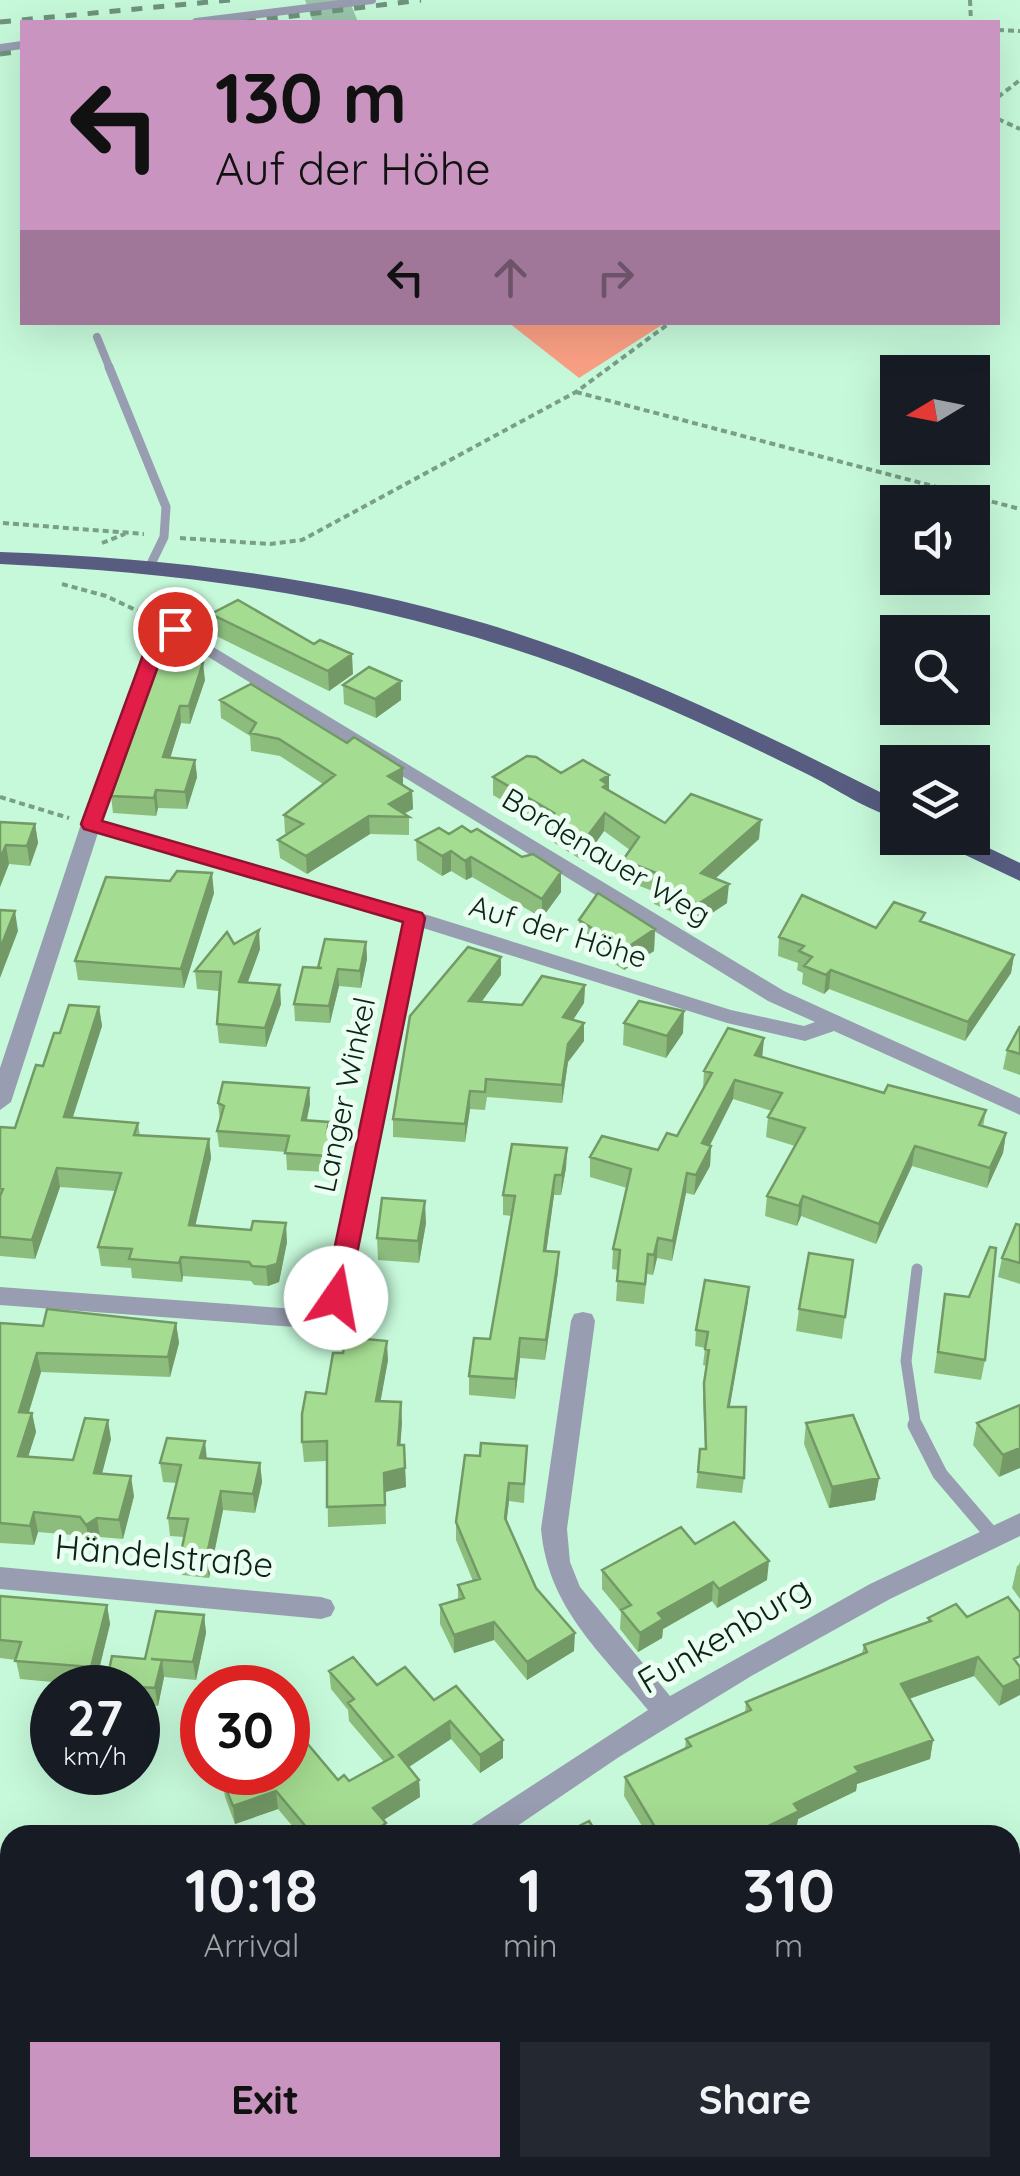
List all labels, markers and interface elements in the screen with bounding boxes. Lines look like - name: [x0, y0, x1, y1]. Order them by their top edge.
- text: 130 m: [215, 53, 407, 141]
- icon: left: [50, 60, 180, 190]
- text: Auf der Höhe: [215, 140, 491, 196]
- icon: left: [378, 250, 433, 305]
- icon: ahead: [483, 250, 538, 305]
- icon: right: [588, 250, 643, 305]
- north arrow: [880, 355, 990, 465]
- map controls: [880, 355, 990, 855]
- button: sound: [880, 485, 990, 595]
- pin: [133, 587, 218, 672]
- icon: arrive: [148, 602, 203, 657]
- button: search: [880, 615, 990, 725]
- button: layers: [880, 745, 990, 855]
- street label: Bordenauer Weg: [495, 779, 718, 933]
- street label: Auf der Höhe: [465, 886, 652, 976]
- street label: Langer Winkel: [305, 994, 383, 1196]
- position arrow: [284, 1246, 388, 1350]
- street label: Händelstraße: [53, 1524, 275, 1586]
- street label: Funkenburg: [629, 1566, 818, 1703]
- speed limit sign: 30: [180, 1665, 310, 1795]
- text: 27: [67, 1686, 123, 1749]
- text: km/h: [63, 1740, 127, 1771]
- text: 10:18: [185, 1852, 318, 1927]
- text: 1: [519, 1852, 542, 1927]
- text: 310: [743, 1852, 835, 1927]
- text: Arrival: [204, 1925, 299, 1965]
- text: min: [503, 1925, 557, 1965]
- text: m: [774, 1925, 803, 1965]
- button: Exit: [30, 2042, 500, 2157]
- button: Share: [520, 2042, 990, 2157]

